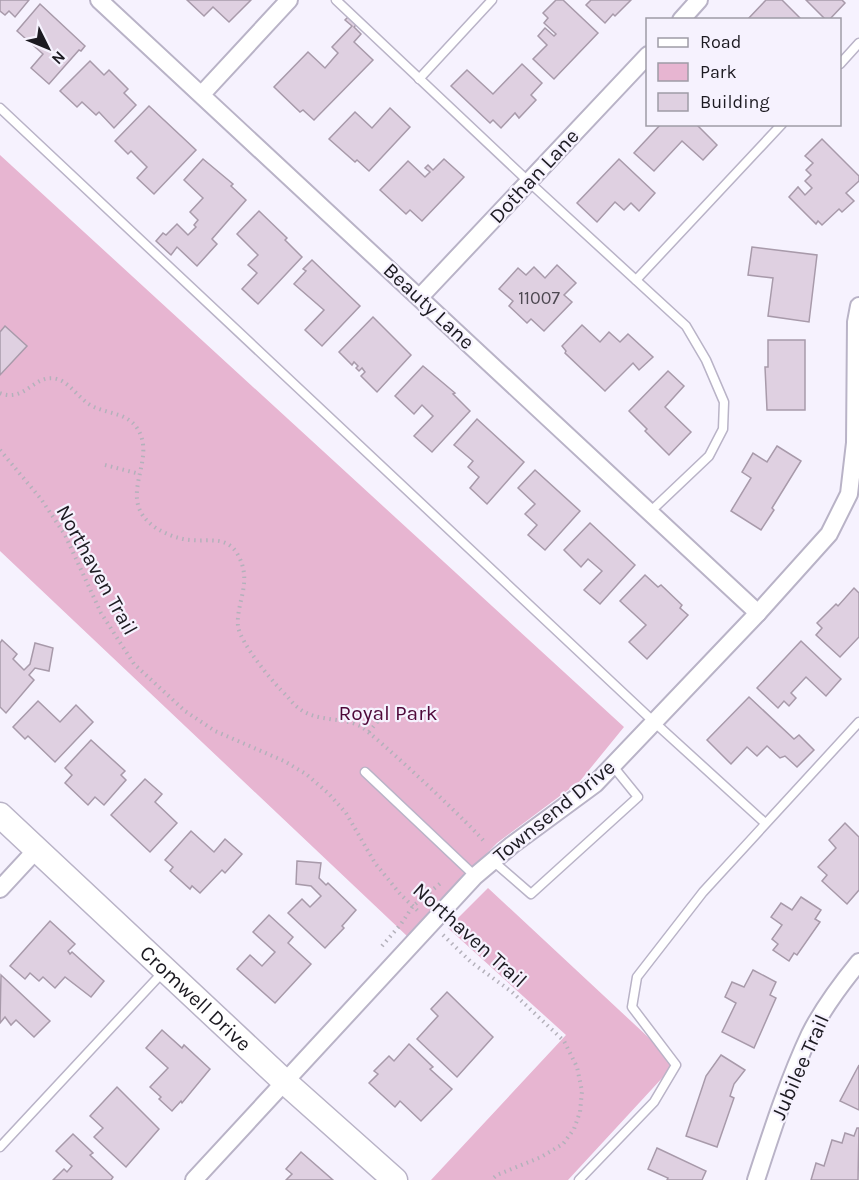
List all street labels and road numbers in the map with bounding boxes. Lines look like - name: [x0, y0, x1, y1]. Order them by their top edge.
- street label: Dothan Lane: [484, 124, 584, 228]
- street label: Beauty Lane: [379, 258, 479, 354]
- street label: Northaven Trail: [51, 501, 143, 639]
- street label: Townsend Drive: [488, 755, 620, 867]
- street label: Northaven Trail: [408, 878, 532, 992]
- street label: Cromwell Drive: [135, 940, 256, 1056]
- street label: Jubilee Trail: [766, 1011, 834, 1123]

